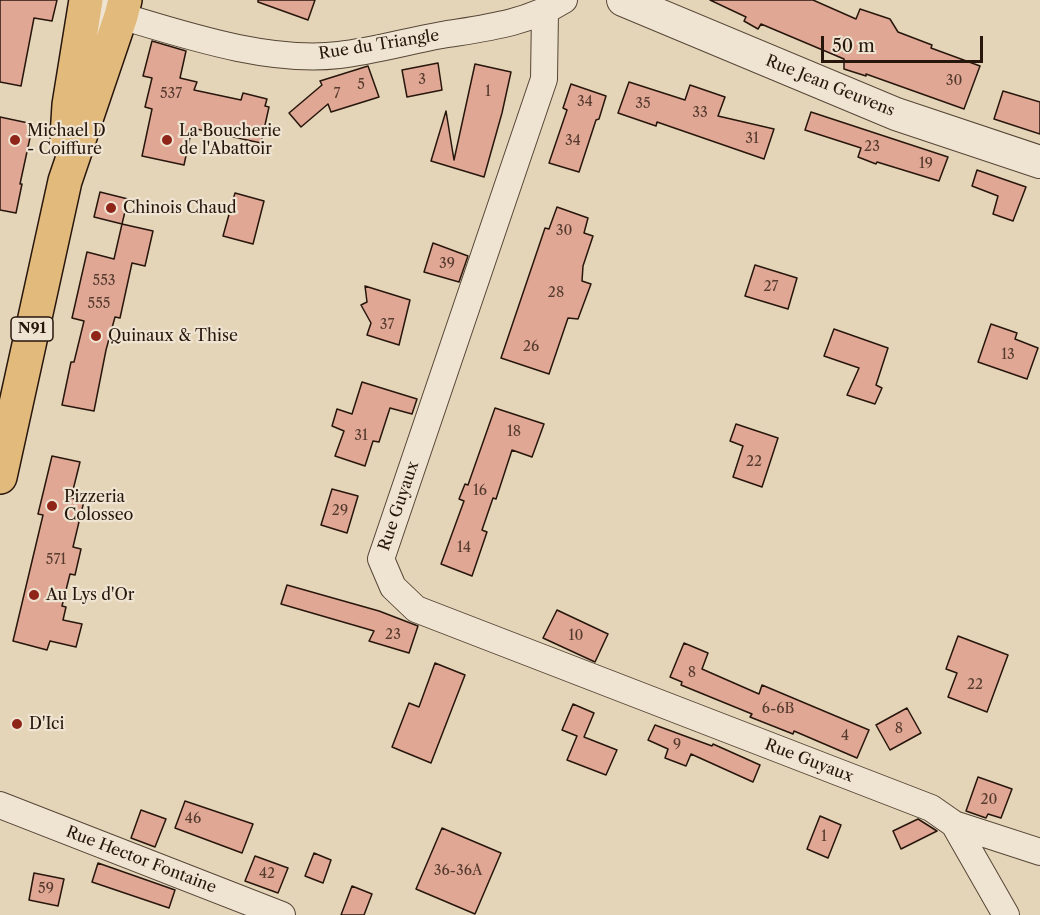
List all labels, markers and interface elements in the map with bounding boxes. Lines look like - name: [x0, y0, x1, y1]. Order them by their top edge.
- scale bar: [824, 24, 986, 62]
- street label: Rue du Triangle: [317, 26, 441, 64]
- text: 50 m: [832, 35, 875, 57]
- street label: Rue Jean Geuvens: [763, 51, 897, 121]
- house number: 3: [418, 72, 426, 88]
- house number: 30: [946, 73, 962, 89]
- house number: 5: [357, 77, 365, 93]
- house number: 1: [485, 84, 491, 100]
- house number: 537: [160, 86, 182, 102]
- house number: 7: [334, 86, 340, 102]
- house number: 34: [577, 94, 593, 110]
- house number: 35: [635, 96, 651, 112]
- house number: 33: [692, 105, 708, 121]
- place label: Michael D - Coiffure: [27, 121, 106, 159]
- place label: La Boucherie de l'Abattoir: [179, 121, 281, 159]
- house number: 31: [745, 131, 759, 147]
- marker: Michael D - Coiffure: [8, 133, 22, 147]
- marker: La Boucherie de l'Abattoir: [160, 133, 174, 147]
- house number: 34: [565, 133, 581, 149]
- house number: 23: [864, 139, 880, 155]
- house number: 19: [919, 156, 933, 172]
- place label: Chinois Chaud: [123, 198, 237, 218]
- marker: Chinois Chaud: [104, 201, 118, 215]
- house number: 30: [556, 223, 572, 239]
- house number: 39: [439, 256, 455, 272]
- house number: 553: [93, 273, 115, 289]
- house number: 27: [764, 279, 778, 295]
- house number: 28: [548, 285, 564, 301]
- house number: 555: [88, 296, 110, 312]
- road number: N91: [11, 317, 53, 341]
- house number: 37: [380, 317, 394, 333]
- place label: Quinaux & Thise: [108, 326, 238, 346]
- marker: Quinaux & Thise: [89, 329, 103, 343]
- house number: 26: [523, 339, 539, 355]
- house number: 13: [1001, 347, 1015, 363]
- house number: 18: [507, 424, 521, 440]
- house number: 31: [354, 428, 368, 444]
- house number: 22: [746, 454, 762, 470]
- street label: Rue Guyaux: [375, 459, 423, 553]
- house number: 16: [473, 483, 487, 499]
- place label: Pizzeria Colosseo: [64, 487, 133, 525]
- marker: Pizzeria Colosseo: [45, 499, 59, 513]
- house number: 29: [332, 503, 348, 519]
- house number: 14: [457, 540, 471, 556]
- house number: 571: [46, 552, 66, 568]
- place label: Au Lys d'Or: [46, 585, 134, 605]
- marker: Au Lys d'Or: [27, 588, 41, 602]
- house number: 23: [385, 627, 401, 643]
- house number: 10: [569, 628, 583, 644]
- house number: 8: [688, 665, 696, 681]
- house number: 22: [967, 677, 983, 693]
- house number: 6-6B: [762, 701, 794, 717]
- place label: D'Ici: [29, 714, 64, 734]
- marker: D'Ici: [10, 717, 24, 731]
- house number: 8: [895, 721, 903, 737]
- house number: 4: [841, 728, 849, 744]
- street label: Rue Guyaux: [762, 735, 856, 787]
- house number: 9: [673, 737, 681, 753]
- house number: 20: [981, 792, 997, 808]
- house number: 46: [185, 811, 201, 827]
- street label: Rue Hector Fontaine: [63, 822, 219, 898]
- house number: 1: [821, 829, 827, 845]
- house number: 36-36A: [434, 863, 482, 879]
- house number: 42: [259, 866, 275, 882]
- house number: 59: [38, 881, 54, 897]

